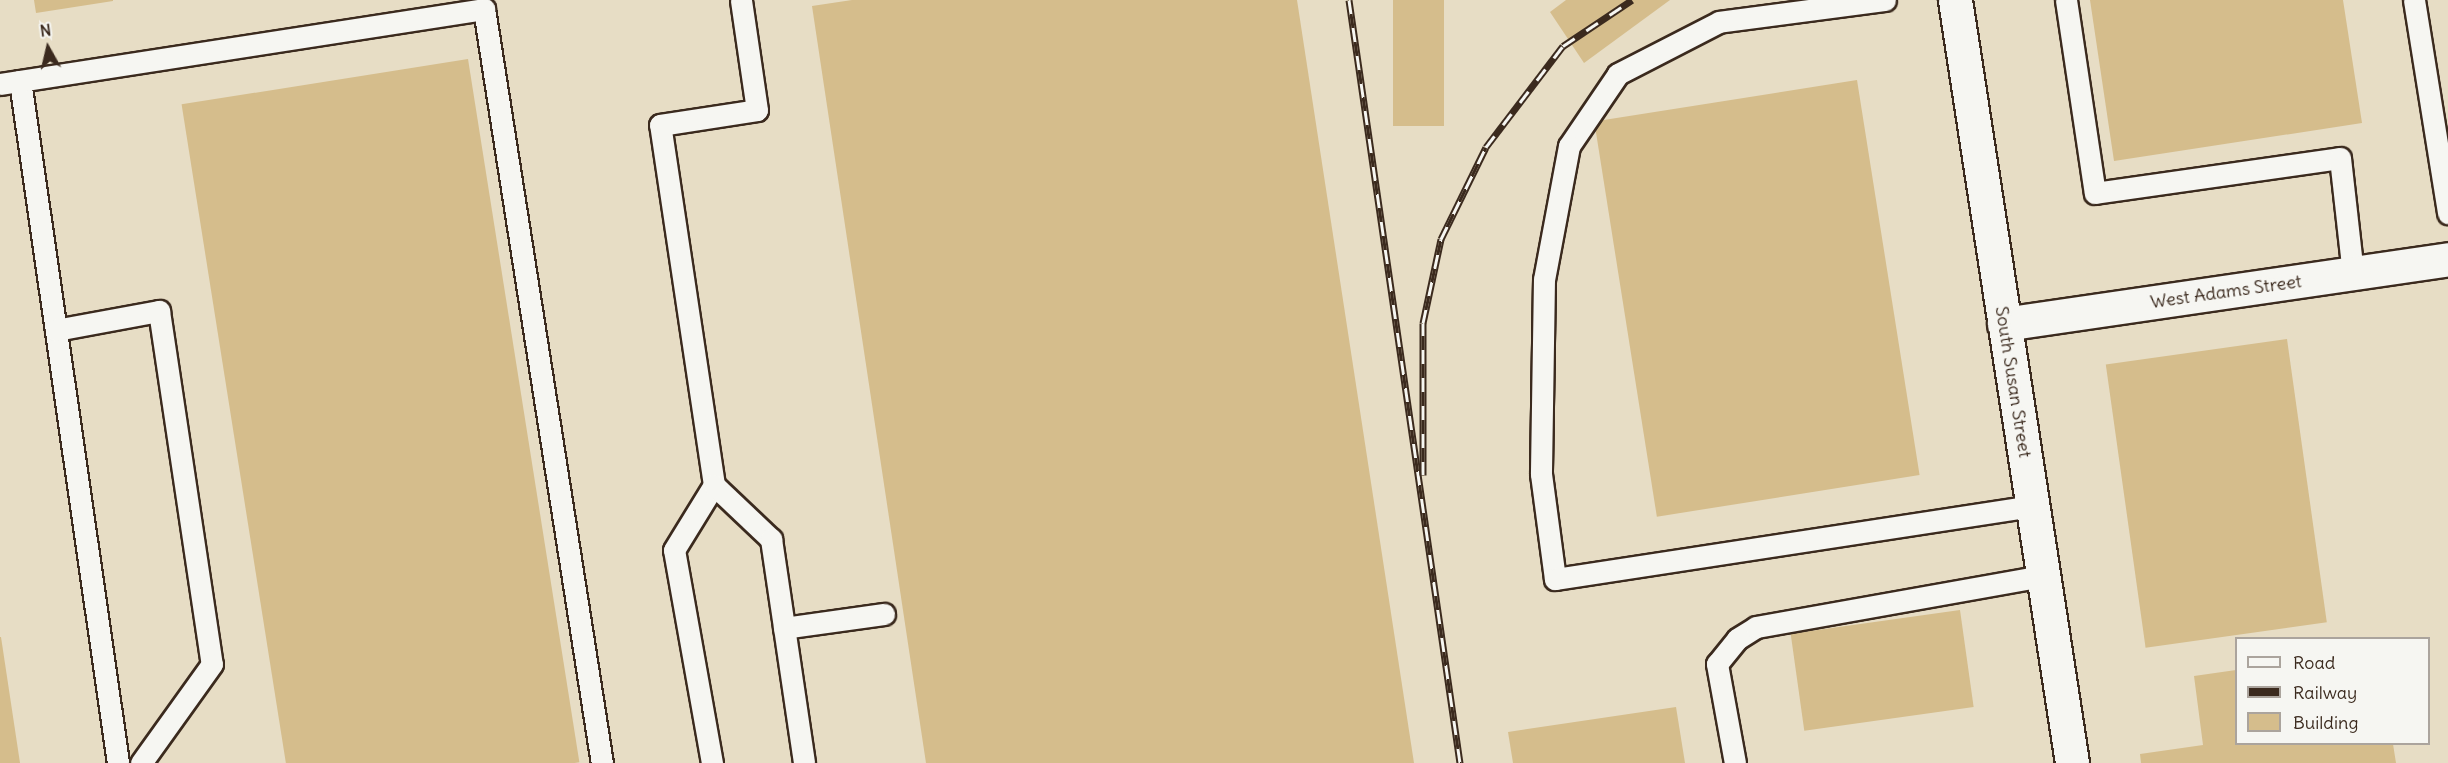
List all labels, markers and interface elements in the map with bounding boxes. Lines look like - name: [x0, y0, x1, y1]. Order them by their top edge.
- north arrow: [18, 18, 78, 78]
- text: N: [39, 20, 52, 41]
- street label: West Adams Street: [2149, 271, 2303, 313]
- street label: South Susan Street: [1990, 305, 2036, 459]
- legend: [2235, 637, 2430, 745]
- text: Road: [2293, 651, 2335, 674]
- text: Railway: [2293, 681, 2357, 704]
- text: Building: [2293, 711, 2358, 734]

